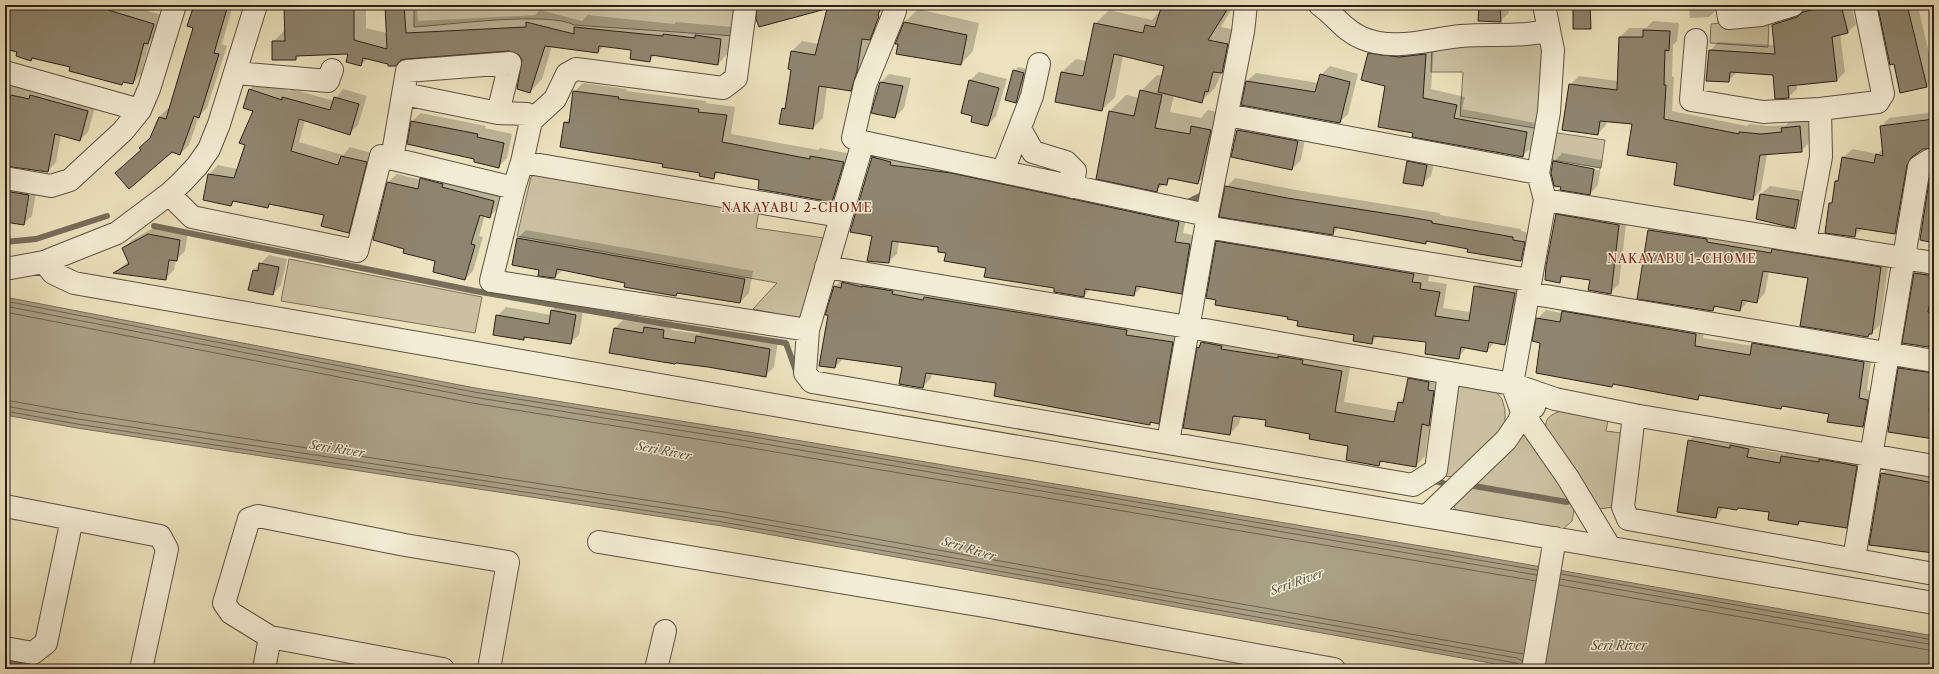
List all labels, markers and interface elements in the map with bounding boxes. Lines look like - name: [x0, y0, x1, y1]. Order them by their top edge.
- district label: NAKAYABU 2-CHOME: [721, 200, 873, 215]
- district label: NAKAYABU 1-CHOME: [1607, 251, 1757, 266]
- water label: Seri River: [307, 437, 367, 460]
- water label: Seri River: [634, 438, 694, 463]
- water label: Seri River: [939, 533, 999, 564]
- water label: Seri River: [1267, 565, 1327, 598]
- water label: Seri River: [1590, 638, 1648, 653]

